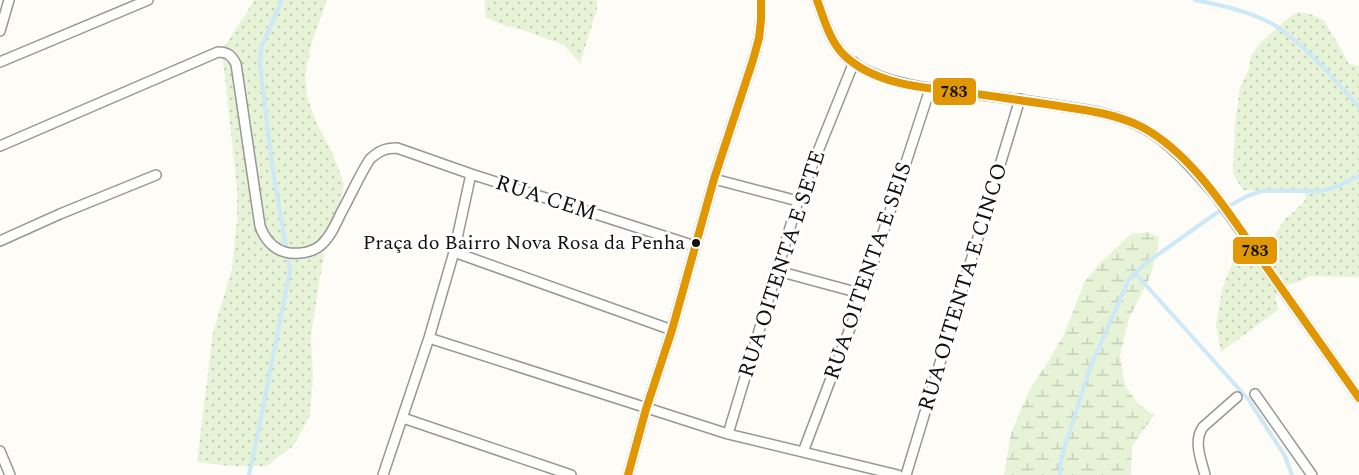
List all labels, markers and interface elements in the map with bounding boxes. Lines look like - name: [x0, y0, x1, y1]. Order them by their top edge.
- line badge: 783: [932, 77, 977, 106]
- text: 783: [941, 80, 967, 104]
- street label: RUA OITENTA E SETE: [730, 146, 834, 382]
- street label: RUA OITENTA E SEIS: [815, 158, 921, 384]
- street label: RUA OITENTA E CINCO: [910, 159, 1016, 415]
- street label: RUA CEM: [491, 166, 601, 230]
- place label: Praça do Bairro Nova Rosa da Penha: [363, 228, 685, 258]
- line badge: 783: [1232, 236, 1278, 265]
- marker: Praça do Bairro Nova Rosa da Penha: [690, 237, 702, 249]
- text: 783: [1242, 239, 1268, 263]

